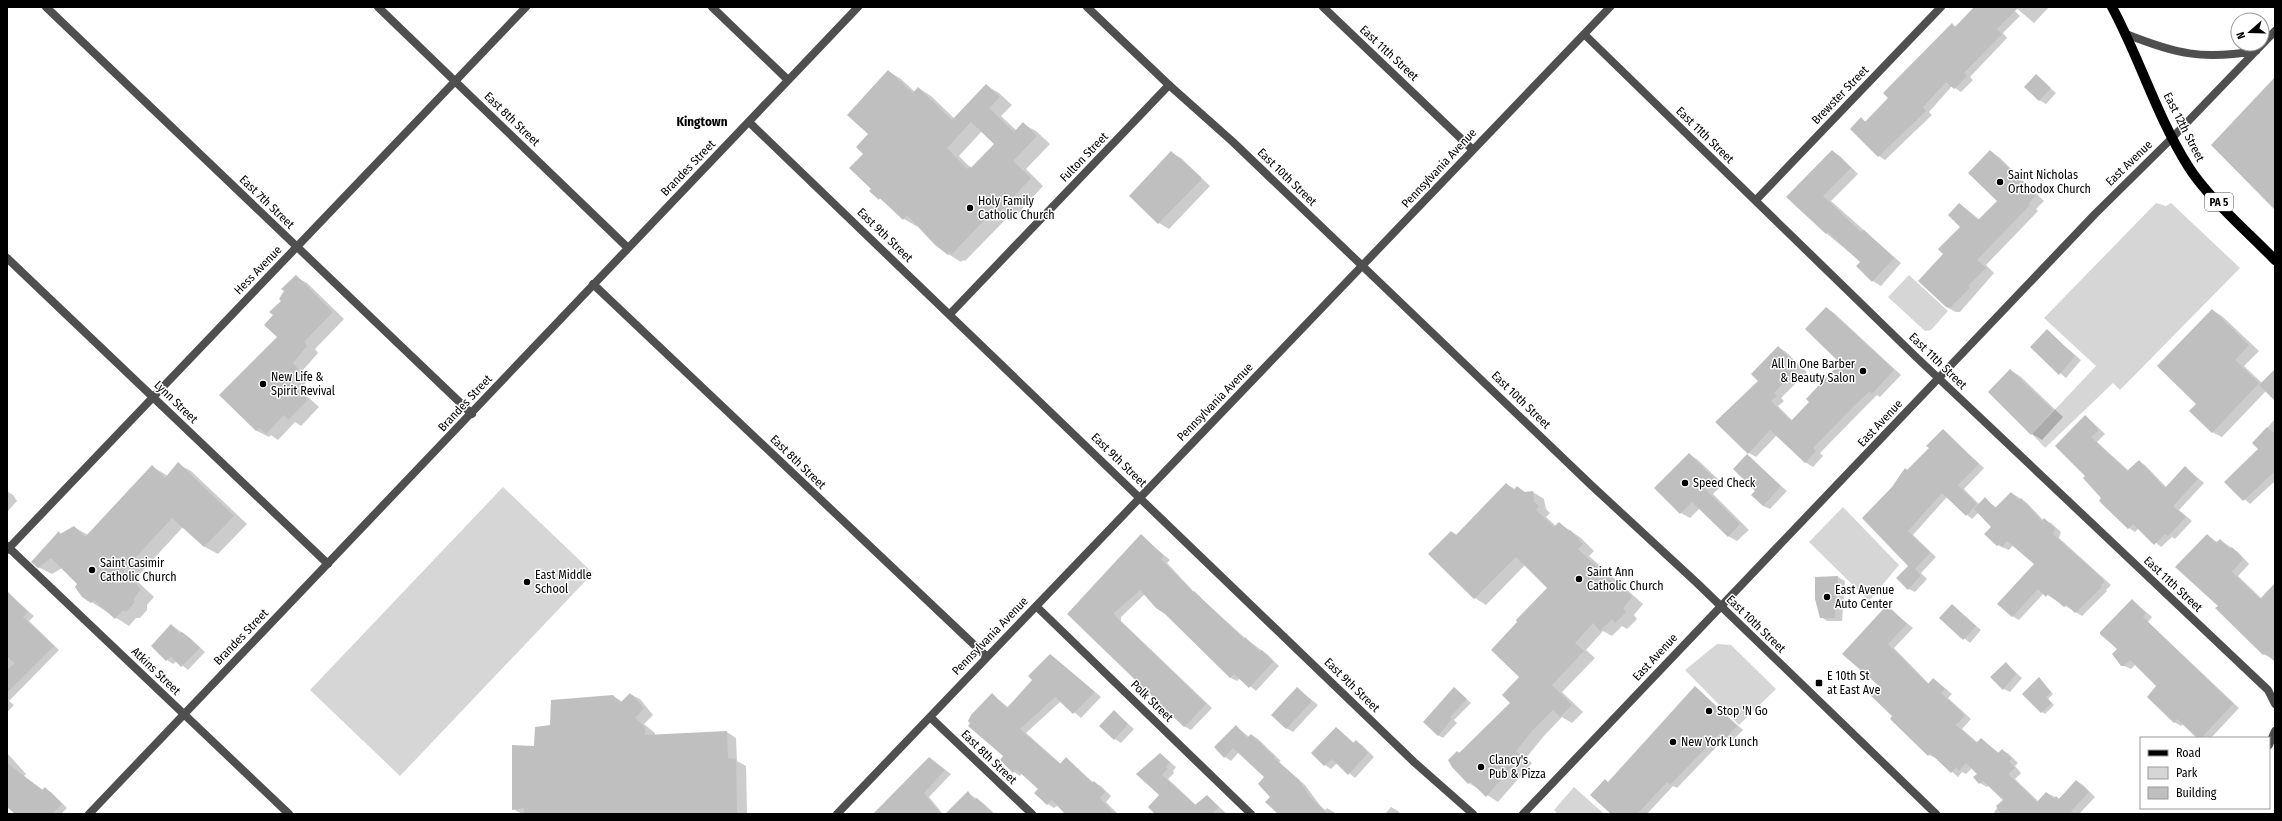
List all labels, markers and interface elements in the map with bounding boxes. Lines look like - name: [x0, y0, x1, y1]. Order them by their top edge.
- north arrow: [2230, 12, 2270, 52]
- street label: East 11th Street: [1357, 22, 1421, 84]
- text: N: [2234, 30, 2248, 41]
- street label: Brewster Street: [1809, 63, 1871, 127]
- street label: East 8th Street: [481, 89, 543, 149]
- street label: East 12th Street: [2161, 90, 2207, 164]
- street label: East 11th Street: [1673, 104, 1737, 166]
- district label: Kingtown: [676, 114, 728, 129]
- street label: Pennsylvania Avenue: [1399, 126, 1479, 210]
- street label: Fulton Street: [1057, 129, 1111, 185]
- street label: Brandes Street: [658, 137, 718, 199]
- street label: East Avenue: [2103, 137, 2155, 189]
- street label: East 10th Street: [1255, 145, 1319, 209]
- place label: Saint Nicholas Orthodox Church: [2008, 168, 2091, 196]
- street label: East 7th Street: [237, 172, 297, 232]
- marker: Saint Nicholas Orthodox Church: [1995, 177, 2005, 187]
- road number: PA 5: [2205, 193, 2233, 211]
- place label: Holy Family Catholic Church: [978, 194, 1054, 222]
- marker: Holy Family Catholic Church: [965, 203, 975, 213]
- street label: East 9th Street: [854, 205, 916, 265]
- street label: Hess Avenue: [231, 243, 285, 297]
- street label: East 11th Street: [1906, 330, 1970, 392]
- place label: All In One Barber & Beauty Salon: [1772, 357, 1856, 385]
- street label: Pennsylvania Avenue: [1174, 360, 1256, 444]
- marker: All In One Barber & Beauty Salon: [1858, 366, 1868, 376]
- street label: East 10th Street: [1489, 368, 1553, 432]
- place label: New Life & Spirit Revival: [271, 370, 335, 398]
- street label: Brandes Street: [435, 372, 495, 434]
- street label: Lynn Street: [151, 378, 201, 426]
- marker: New Life & Spirit Revival: [258, 379, 268, 389]
- street label: East Avenue: [1855, 397, 1905, 449]
- street label: East 9th Street: [1088, 430, 1150, 490]
- street label: East 8th Street: [767, 432, 829, 492]
- place label: Speed Check: [1693, 476, 1756, 490]
- marker: Speed Check: [1680, 478, 1690, 488]
- street label: East 11th Street: [2141, 553, 2205, 615]
- place label: Saint Casimir Catholic Church: [100, 556, 176, 584]
- marker: Saint Casimir Catholic Church: [87, 565, 97, 575]
- place label: Saint Ann Catholic Church: [1587, 565, 1663, 593]
- place label: East Middle School: [535, 568, 592, 596]
- marker: Saint Ann Catholic Church: [1574, 574, 1584, 584]
- marker: East Middle School: [522, 577, 532, 587]
- place label: East Avenue Auto Center: [1835, 583, 1894, 611]
- street label: East 10th Street: [1724, 592, 1788, 656]
- marker: East Avenue Auto Center: [1822, 592, 1832, 602]
- street label: Pennsylvania Avenue: [949, 594, 1031, 678]
- street label: Brandes Street: [211, 606, 271, 668]
- street label: East Avenue: [1630, 631, 1680, 683]
- street label: Atkins Street: [129, 644, 183, 698]
- street label: East 9th Street: [1321, 655, 1383, 715]
- place label: E 10th St at East Ave: [1827, 669, 1880, 697]
- street label: Polk Street: [1128, 677, 1176, 725]
- marker: E 10th St at East Ave: [1814, 678, 1824, 688]
- place label: Stop 'N Go: [1717, 704, 1768, 718]
- marker: Stop 'N Go: [1704, 706, 1714, 716]
- street label: East 8th Street: [958, 727, 1020, 787]
- place label: New York Lunch: [1681, 735, 1758, 749]
- marker: New York Lunch: [1668, 737, 1678, 747]
- legend: [2140, 737, 2270, 809]
- text: Road: [2176, 746, 2201, 760]
- place label: Clancy's Pub & Pizza: [1489, 753, 1546, 781]
- marker: Clancy's Pub & Pizza: [1476, 762, 1486, 772]
- text: Park: [2176, 766, 2198, 780]
- text: Building: [2176, 786, 2217, 800]

